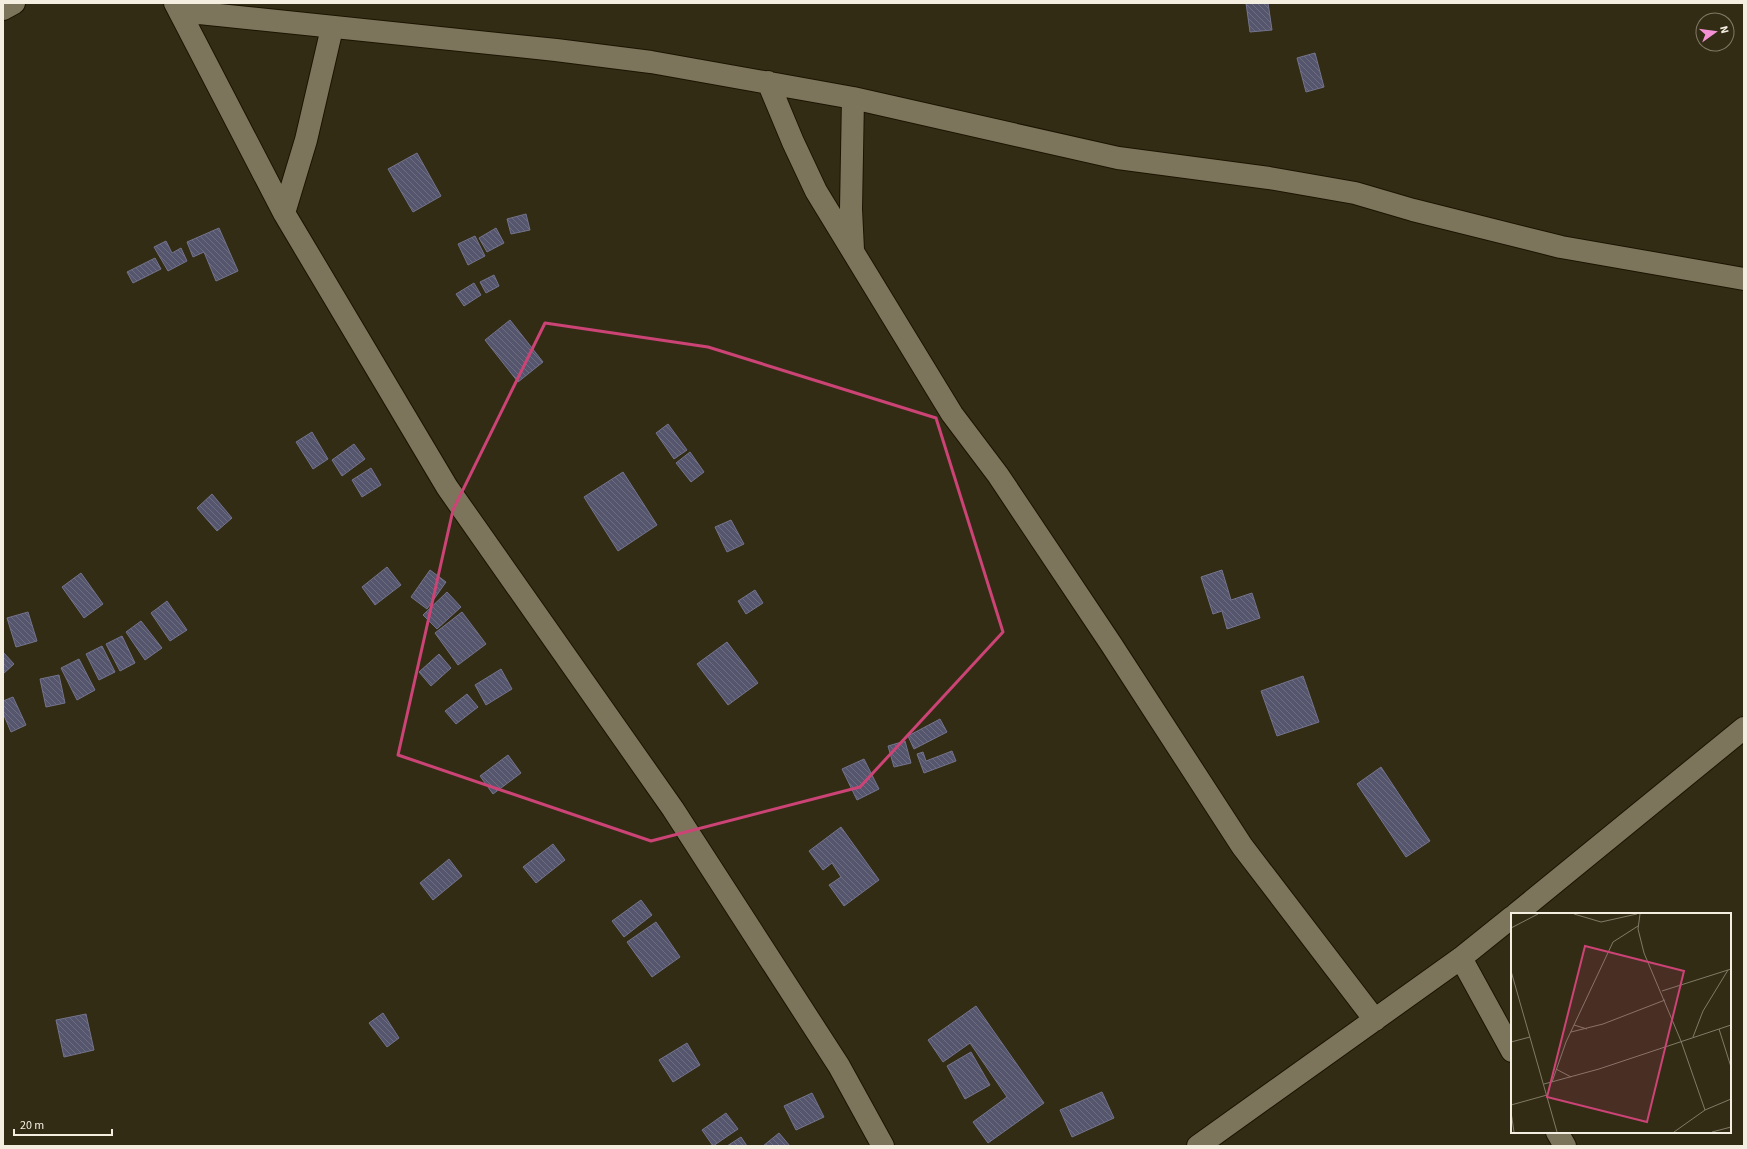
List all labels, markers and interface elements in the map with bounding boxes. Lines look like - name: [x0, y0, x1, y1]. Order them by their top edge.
- north arrow: [1695, 12, 1735, 52]
- text: N: [1716, 24, 1732, 35]
- inset map: [1511, 913, 1731, 1133]
- scale bar: [14, 1111, 112, 1137]
- text: 20 m: [20, 1117, 44, 1134]

